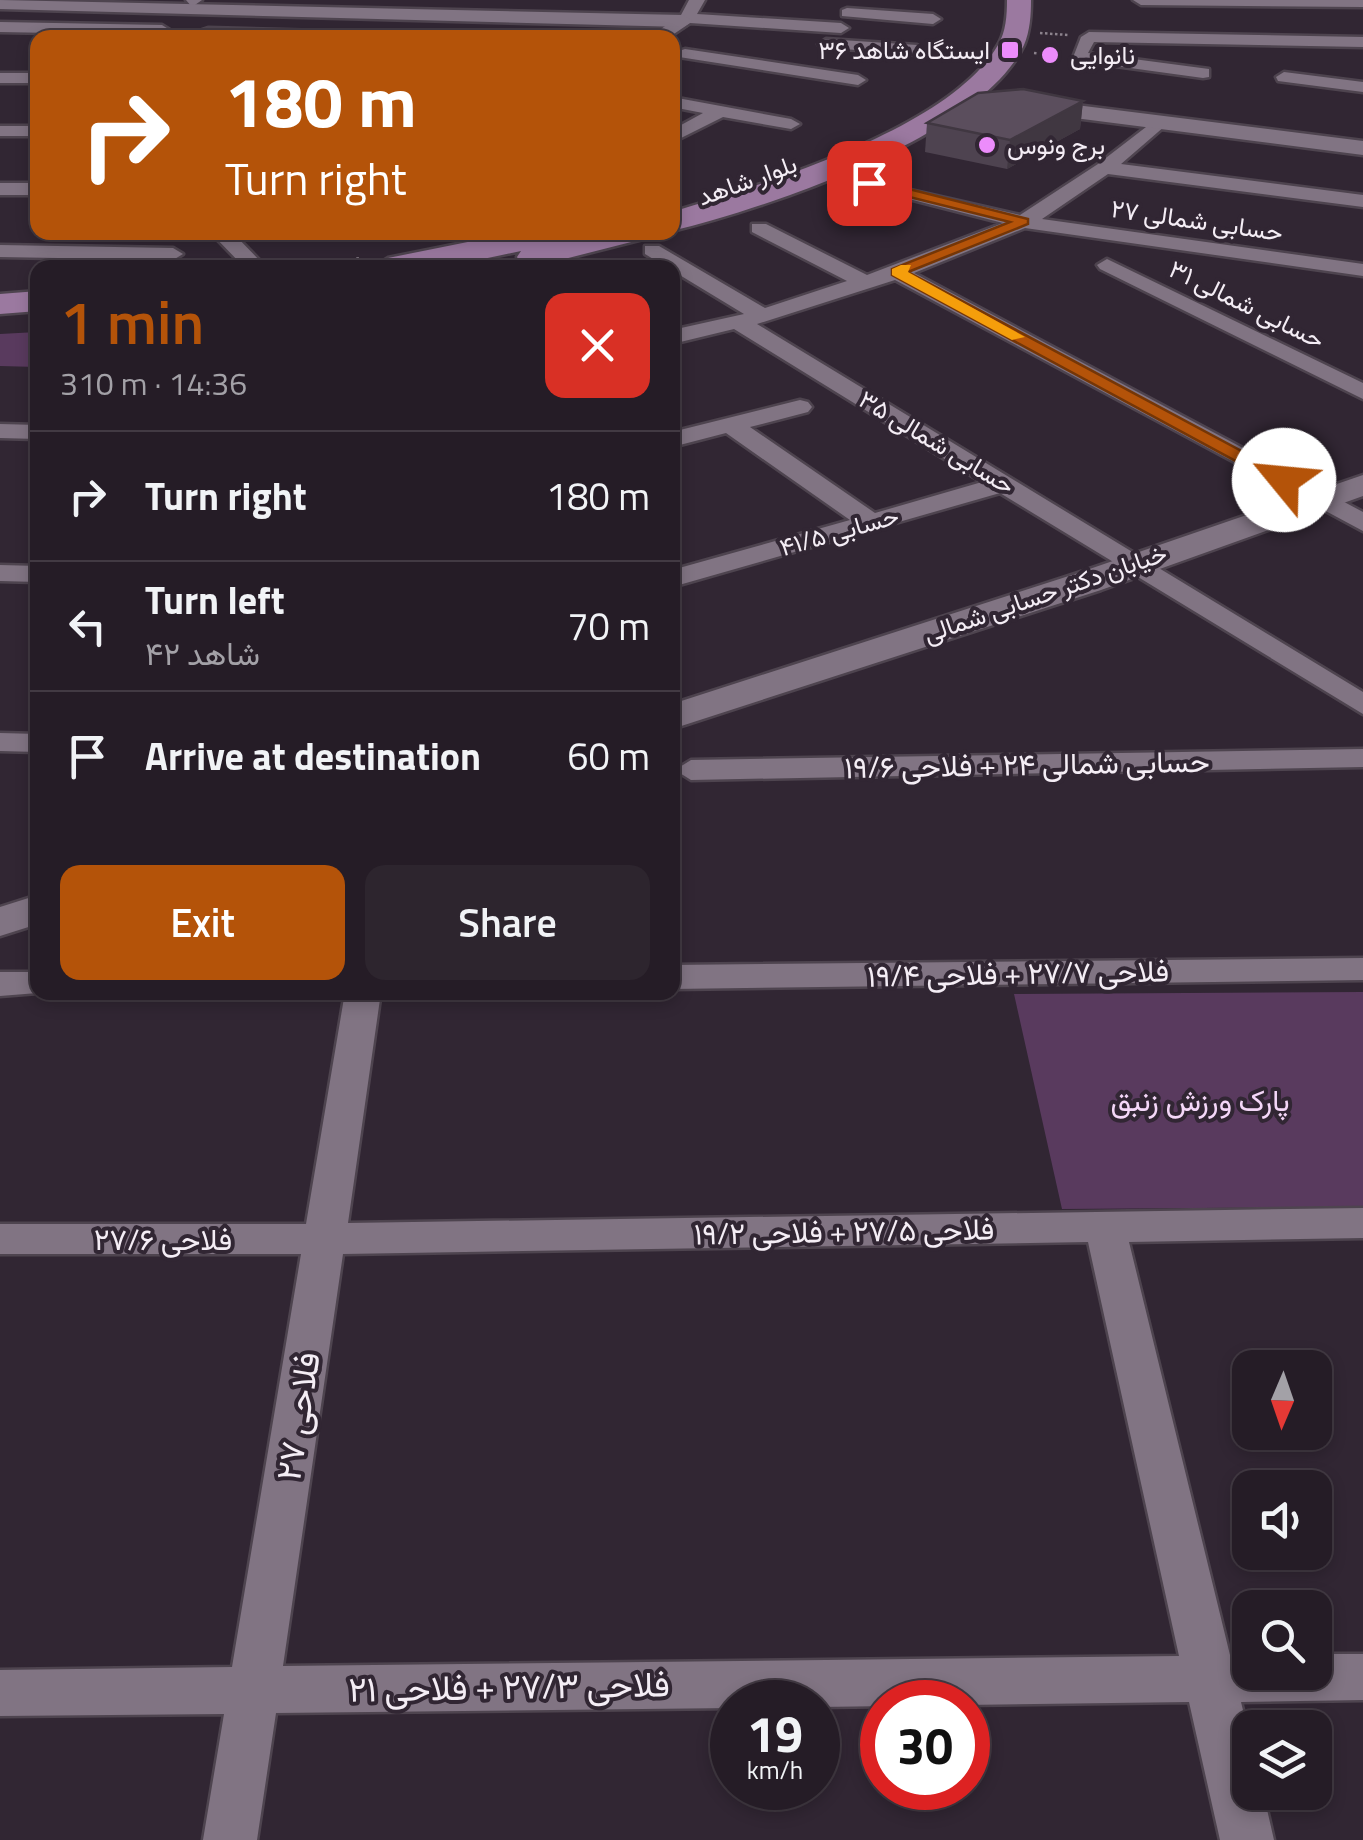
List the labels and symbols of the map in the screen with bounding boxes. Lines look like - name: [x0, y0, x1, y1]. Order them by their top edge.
- place label: ایستگاه شاهد ۳۶: [818, 31, 990, 69]
- place label: نانوایی: [1070, 36, 1135, 74]
- marker: ایستگاه شاهد ۳۶: [999, 39, 1021, 61]
- marker: نانوایی: [1039, 44, 1061, 66]
- place label: برج ونوس: [1007, 126, 1105, 164]
- marker: برج ونوس: [976, 134, 998, 156]
- pin: [827, 141, 912, 226]
- street label: بلوار شاهد: [692, 144, 802, 216]
- street label: حسابی شمالی ۲۷: [1109, 189, 1285, 251]
- street label: حسابی شمالی ۳۱: [1163, 250, 1331, 358]
- street label: حسابی شمالی ۳۵: [852, 380, 1022, 504]
- position arrow: [1232, 428, 1336, 532]
- street label: حسابی ۴۱/۵: [775, 496, 903, 566]
- street label: خیابان دکتر حسابی شمالی: [918, 533, 1172, 653]
- street label: حسابی شمالی ۲۴ + فلاحی ۱۹/۶: [844, 738, 1210, 790]
- street label: فلاحی ۲۷/۷ + فلاحی ۱۹/۴: [867, 947, 1169, 999]
- park label: پارک ورزش زنبق: [1110, 1077, 1290, 1123]
- street label: فلاحی ۲۷/۵ + فلاحی ۱۹/۲: [693, 1205, 995, 1257]
- street label: فلاحی ۲۷/۶: [94, 1216, 232, 1262]
- street label: فلاحی ۲۷: [260, 1348, 334, 1484]
- north arrow: [1232, 1350, 1332, 1450]
- street label: فلاحی ۲۷/۳ + فلاحی ۲۱: [348, 1656, 670, 1716]
- speed limit sign: 30: [860, 1680, 990, 1810]

